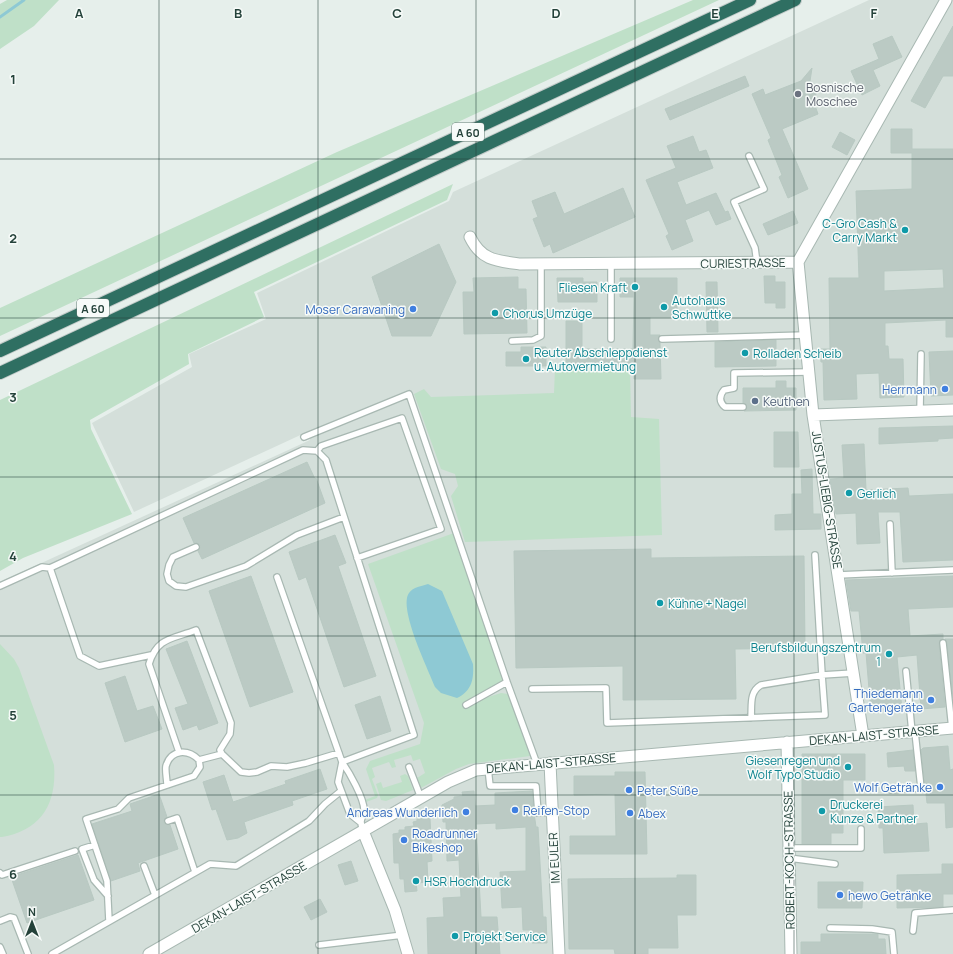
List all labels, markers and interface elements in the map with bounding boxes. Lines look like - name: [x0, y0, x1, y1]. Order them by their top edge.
- text: A: [75, 4, 84, 22]
- text: B: [234, 4, 242, 22]
- text: C: [392, 4, 402, 22]
- text: D: [551, 4, 561, 22]
- text: E: [711, 4, 719, 22]
- text: F: [871, 4, 878, 22]
- text: 1: [10, 70, 16, 88]
- place label: Bosnische Moschee: [806, 79, 864, 110]
- marker: Bosnische Moschee: [793, 89, 803, 99]
- road number: A 60: [452, 123, 484, 141]
- place label: C-Gro Cash & Carry Markt: [822, 215, 897, 246]
- marker: C-Gro Cash & Carry Markt: [900, 225, 910, 235]
- text: 2: [9, 229, 17, 247]
- street label: CURIESTRASSE: [700, 254, 786, 272]
- place label: Fliesen Kraft: [559, 279, 627, 296]
- marker: Fliesen Kraft: [630, 282, 640, 292]
- place label: Autohaus Schwuttke: [672, 292, 731, 323]
- road number: A 60: [77, 299, 109, 317]
- place label: Moser Caravaning: [306, 301, 405, 318]
- marker: Autohaus Schwuttke: [659, 302, 669, 312]
- marker: Moser Caravaning: [408, 304, 418, 314]
- place label: Chorus Umzüge: [503, 305, 592, 322]
- marker: Chorus Umzüge: [490, 308, 500, 318]
- place label: Reuter Abschleppdienst u. Autovermietung: [534, 344, 668, 375]
- place label: Rolladen Scheib: [753, 345, 842, 362]
- marker: Rolladen Scheib: [740, 348, 750, 358]
- marker: Reuter Abschleppdienst u. Autovermietung: [521, 354, 531, 364]
- place label: Herrmann: [882, 381, 937, 398]
- marker: Herrmann: [940, 384, 950, 394]
- text: 3: [9, 388, 17, 406]
- place label: Keuthen: [763, 393, 810, 410]
- marker: Keuthen: [750, 396, 760, 406]
- street label: JUSTUS-LIEBIG-STRASSE: [808, 430, 846, 570]
- place label: Gerlich: [857, 485, 896, 502]
- marker: Gerlich: [844, 488, 854, 498]
- text: 4: [9, 547, 17, 565]
- place label: Kühne + Nagel: [668, 595, 747, 612]
- marker: Kühne + Nagel: [655, 598, 665, 608]
- place label: Berufsbildungszentrum 1: [751, 639, 881, 670]
- marker: Berufsbildungszentrum 1: [884, 649, 894, 659]
- place label: Thiedemann Gartengeräte: [849, 685, 923, 716]
- marker: Thiedemann Gartengeräte: [926, 695, 936, 705]
- text: 5: [9, 706, 17, 724]
- street label: DEKAN-LAIST-STRASSE: [808, 721, 940, 749]
- street label: DEKAN-LAIST-STRASSE: [485, 749, 617, 777]
- place label: Giesenregen und Wolf Typo Studio: [745, 752, 840, 783]
- marker: Giesenregen und Wolf Typo Studio: [843, 762, 853, 772]
- place label: Wolf Getränke: [854, 779, 932, 796]
- place label: Peter Süße: [637, 782, 698, 799]
- marker: Wolf Getränke: [935, 782, 945, 792]
- marker: Peter Süße: [624, 785, 634, 795]
- street label: ROBERT-KOCH-STRASSE: [779, 790, 799, 930]
- place label: Druckerei Kunze & Partner: [830, 796, 918, 827]
- place label: Reifen-Stop: [523, 802, 590, 819]
- place label: Andreas Wunderlich: [347, 804, 458, 821]
- marker: Reifen-Stop: [510, 805, 520, 815]
- place label: Abex: [638, 805, 666, 822]
- marker: Druckerei Kunze & Partner: [817, 806, 827, 816]
- marker: Andreas Wunderlich: [461, 807, 471, 817]
- marker: Abex: [625, 808, 635, 818]
- place label: Roadrunner Bikeshop: [412, 825, 478, 856]
- street label: IM EULER: [544, 832, 564, 884]
- marker: Roadrunner Bikeshop: [399, 835, 409, 845]
- street label: DEKAN-LAIST-STRASSE: [188, 857, 310, 937]
- text: 6: [9, 865, 17, 883]
- place label: HSR Hochdruck: [424, 873, 511, 890]
- marker: HSR Hochdruck: [411, 876, 421, 886]
- place label: hewo Getränke: [848, 887, 931, 904]
- marker: hewo Getränke: [835, 890, 845, 900]
- north arrow: [12, 902, 52, 942]
- text: N: [28, 904, 36, 919]
- place label: Projekt Service: [463, 928, 546, 945]
- marker: Projekt Service: [450, 931, 460, 941]

